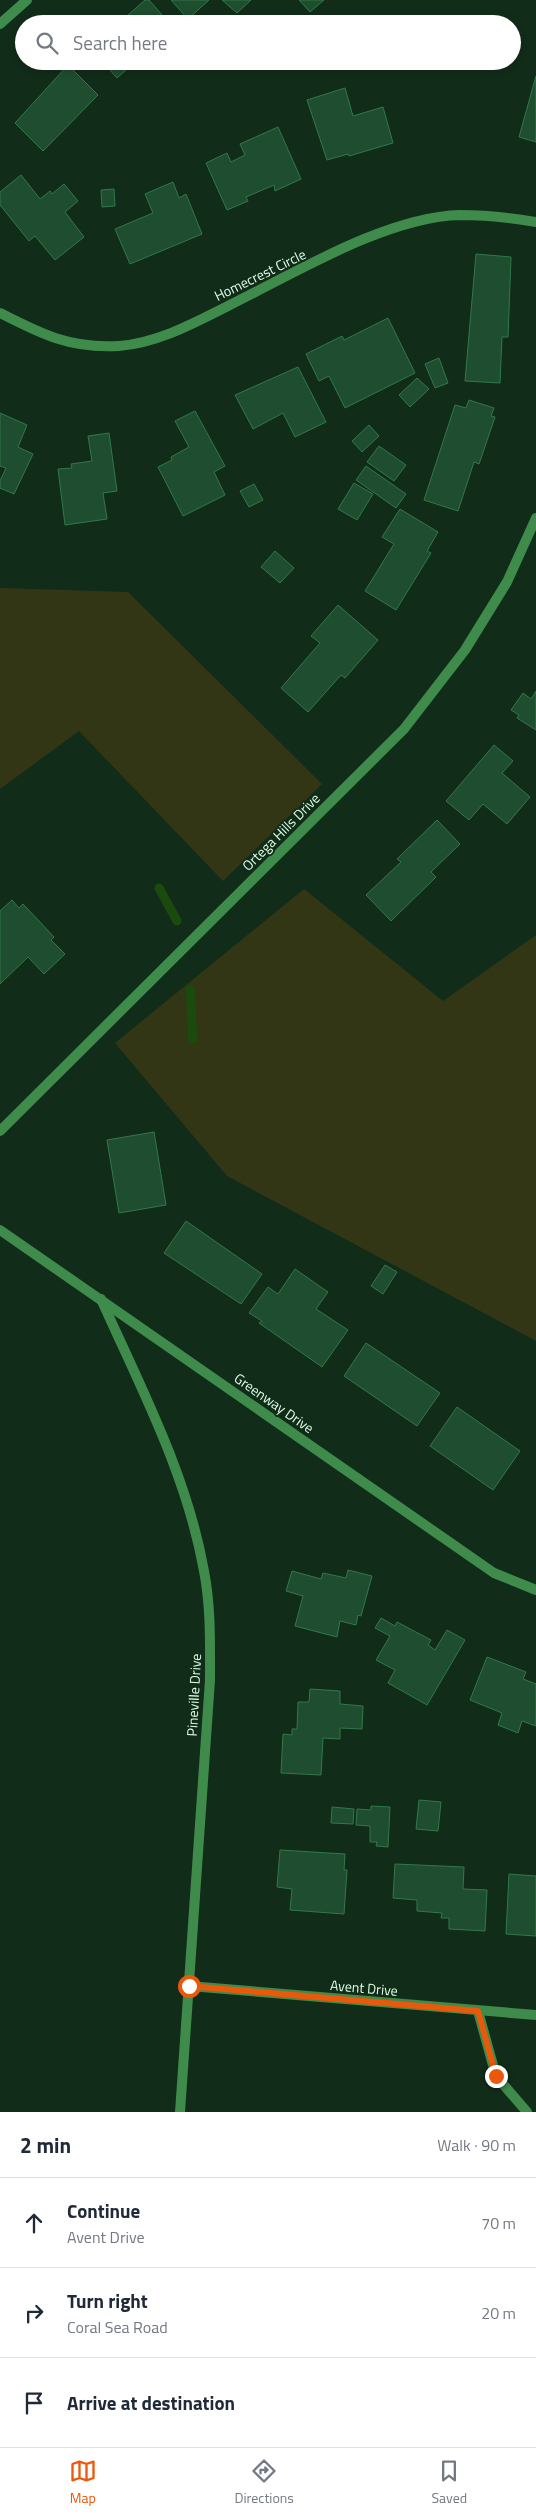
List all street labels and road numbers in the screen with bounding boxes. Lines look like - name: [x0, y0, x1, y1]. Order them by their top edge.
- street label: Homecrest Circle: [210, 243, 309, 306]
- street label: Ortega Hills Drive: [237, 788, 324, 875]
- street label: Greenway Drive: [230, 1367, 318, 1438]
- street label: Pineville Drive: [181, 1653, 206, 1737]
- street label: Avent Drive: [329, 1974, 399, 2001]

